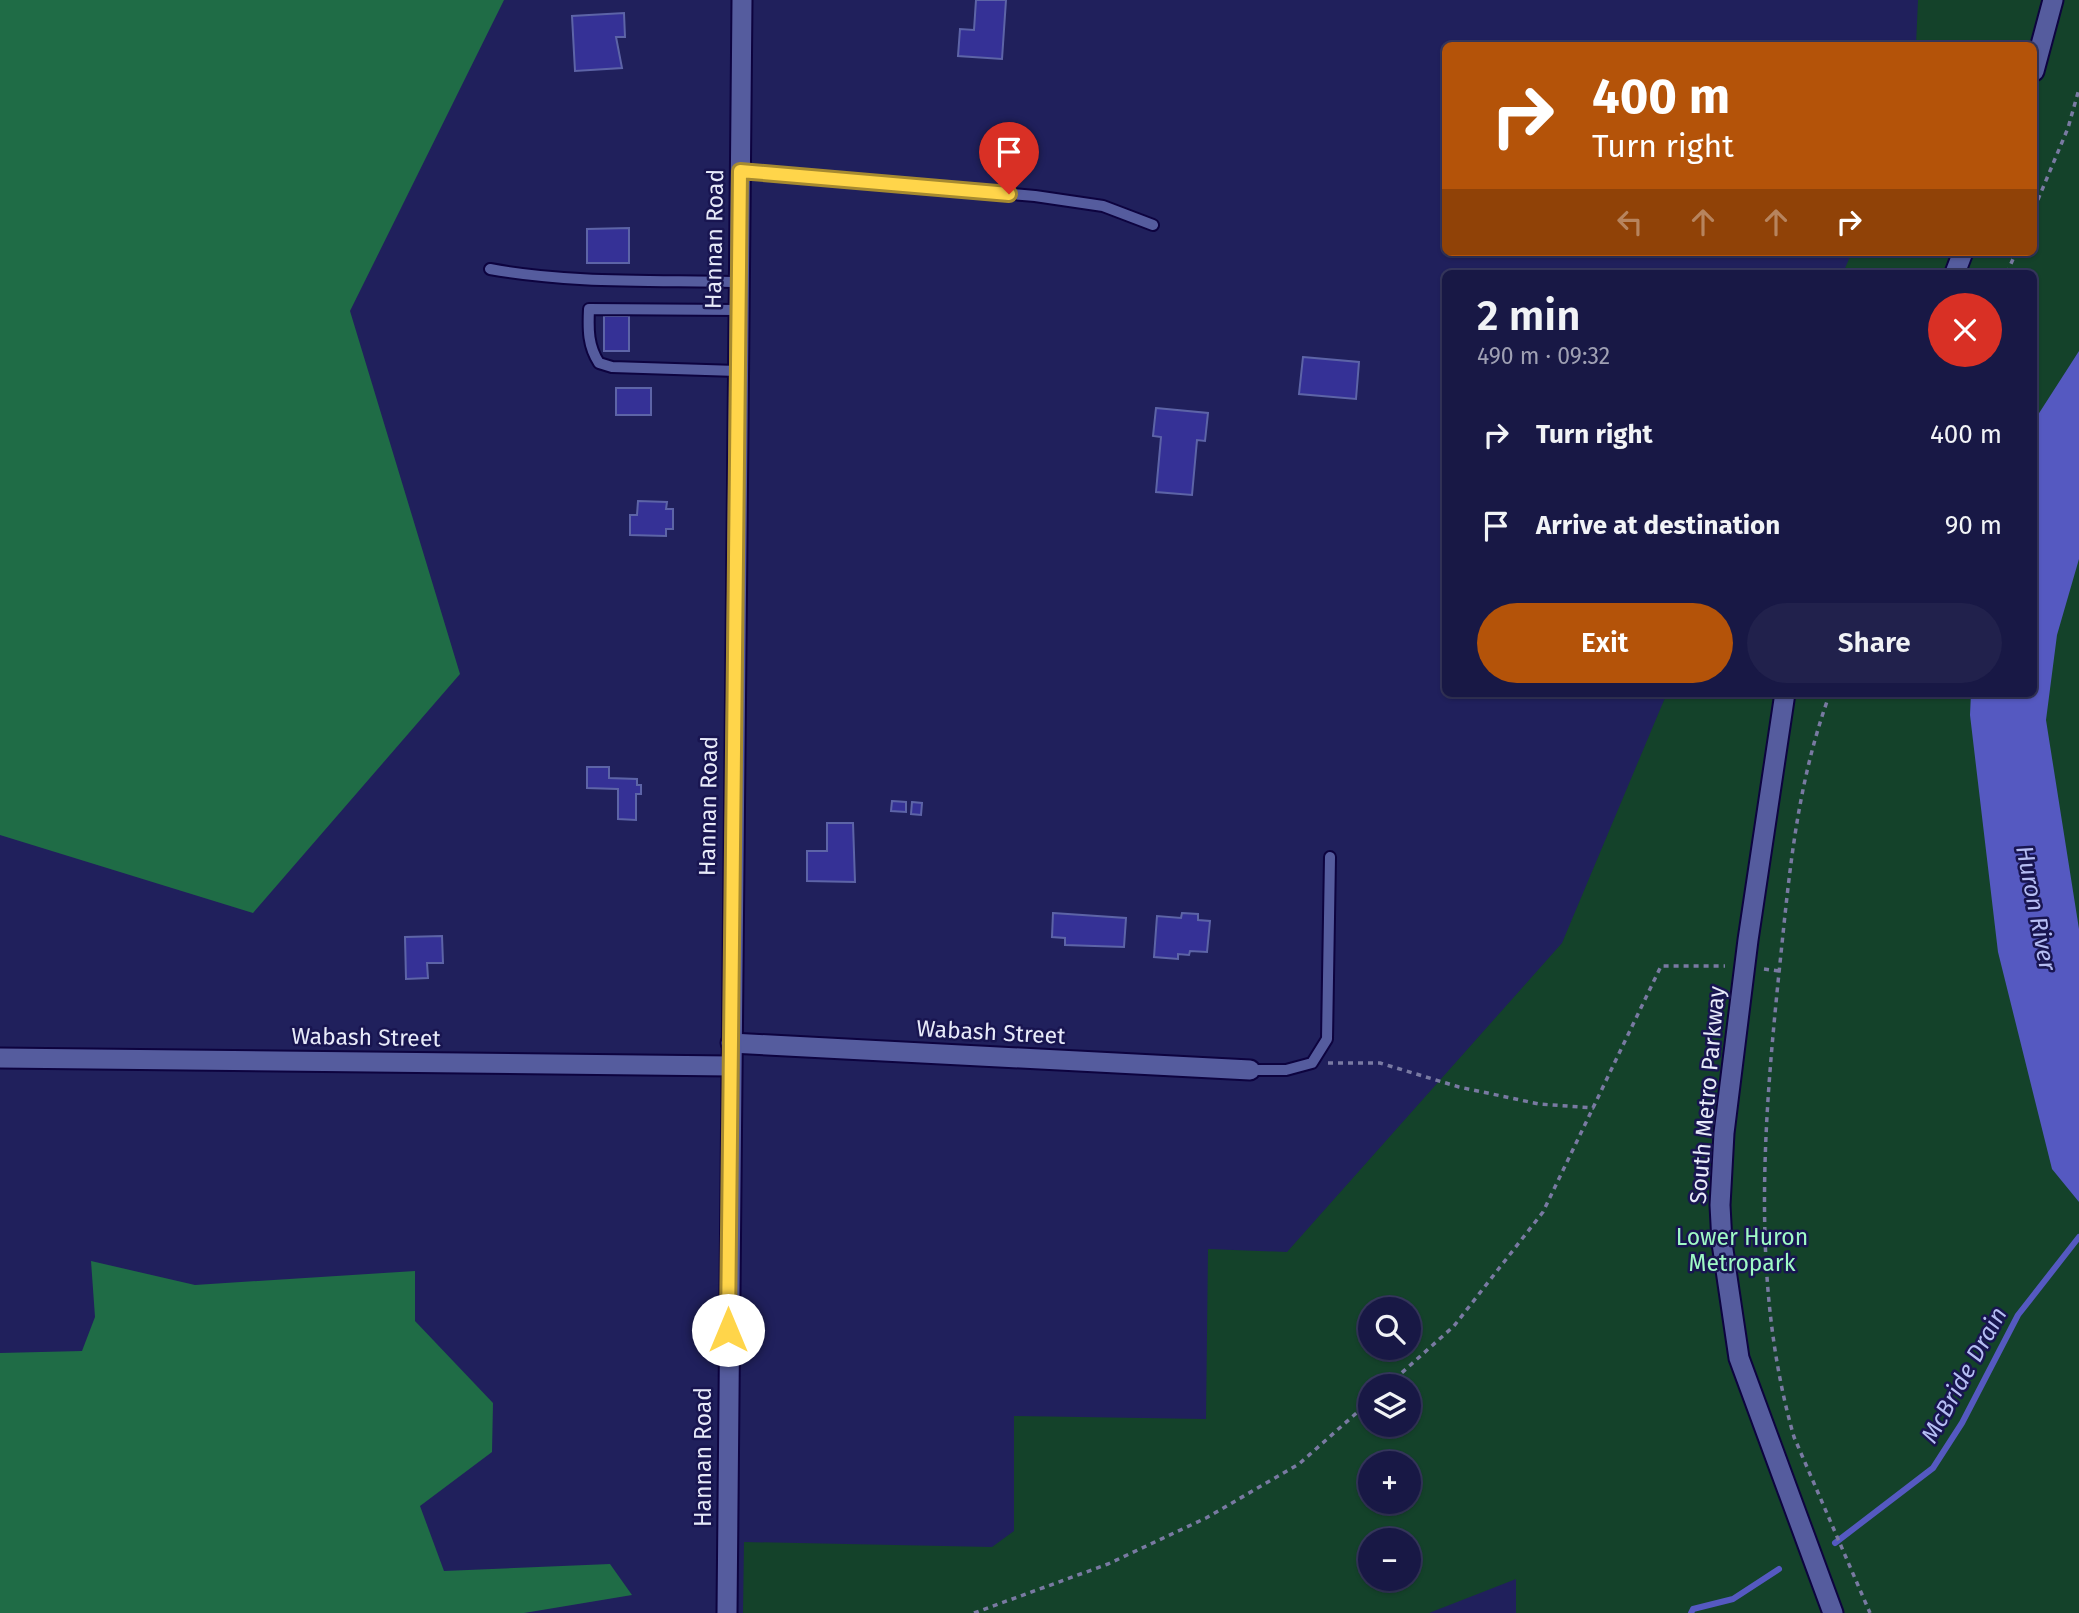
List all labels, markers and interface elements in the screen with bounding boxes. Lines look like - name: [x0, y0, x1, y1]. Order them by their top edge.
- text: 400 m: [1592, 67, 1730, 126]
- icon: right: [1477, 70, 1568, 161]
- pin: [979, 122, 1039, 194]
- text: Turn right: [1592, 127, 1734, 165]
- icon: arrive: [990, 133, 1028, 171]
- street label: Hannan Road: [699, 169, 729, 309]
- icon: left: [1611, 203, 1649, 241]
- icon: ahead: [1684, 203, 1722, 241]
- icon: ahead: [1757, 203, 1795, 241]
- icon: right: [1830, 203, 1868, 241]
- text: 2 min: [1477, 291, 1581, 341]
- button: close: [1928, 293, 2002, 367]
- text: 490 m · 09:32: [1477, 342, 1610, 370]
- icon: right: [1477, 416, 1515, 454]
- text: Turn right: [1536, 419, 1653, 450]
- text: 400 m: [1930, 419, 2002, 450]
- icon: arrive: [1477, 507, 1515, 545]
- text: Arrive at destination: [1536, 510, 1780, 541]
- text: 90 m: [1945, 510, 2002, 541]
- button: Exit: [1477, 603, 1733, 683]
- button: Share: [1747, 603, 2002, 683]
- street label: Hannan Road: [693, 736, 723, 876]
- water label: Huron River: [2010, 843, 2062, 974]
- street label: South Metro Parkway: [1684, 984, 1731, 1205]
- street label: Wabash Street: [916, 1014, 1067, 1050]
- street label: Wabash Street: [291, 1022, 442, 1052]
- park label: Lower Huron Metropark: [1676, 1223, 1808, 1277]
- position arrow: [691, 1293, 765, 1367]
- map controls: [1358, 1297, 1421, 1591]
- button: search: [1358, 1297, 1421, 1360]
- water label: McBride Drain: [1915, 1302, 2013, 1448]
- button: layers: [1358, 1374, 1421, 1437]
- street label: Hannan Road: [689, 1387, 717, 1527]
- button: +: [1358, 1451, 1421, 1514]
- button: −: [1358, 1528, 1421, 1591]

